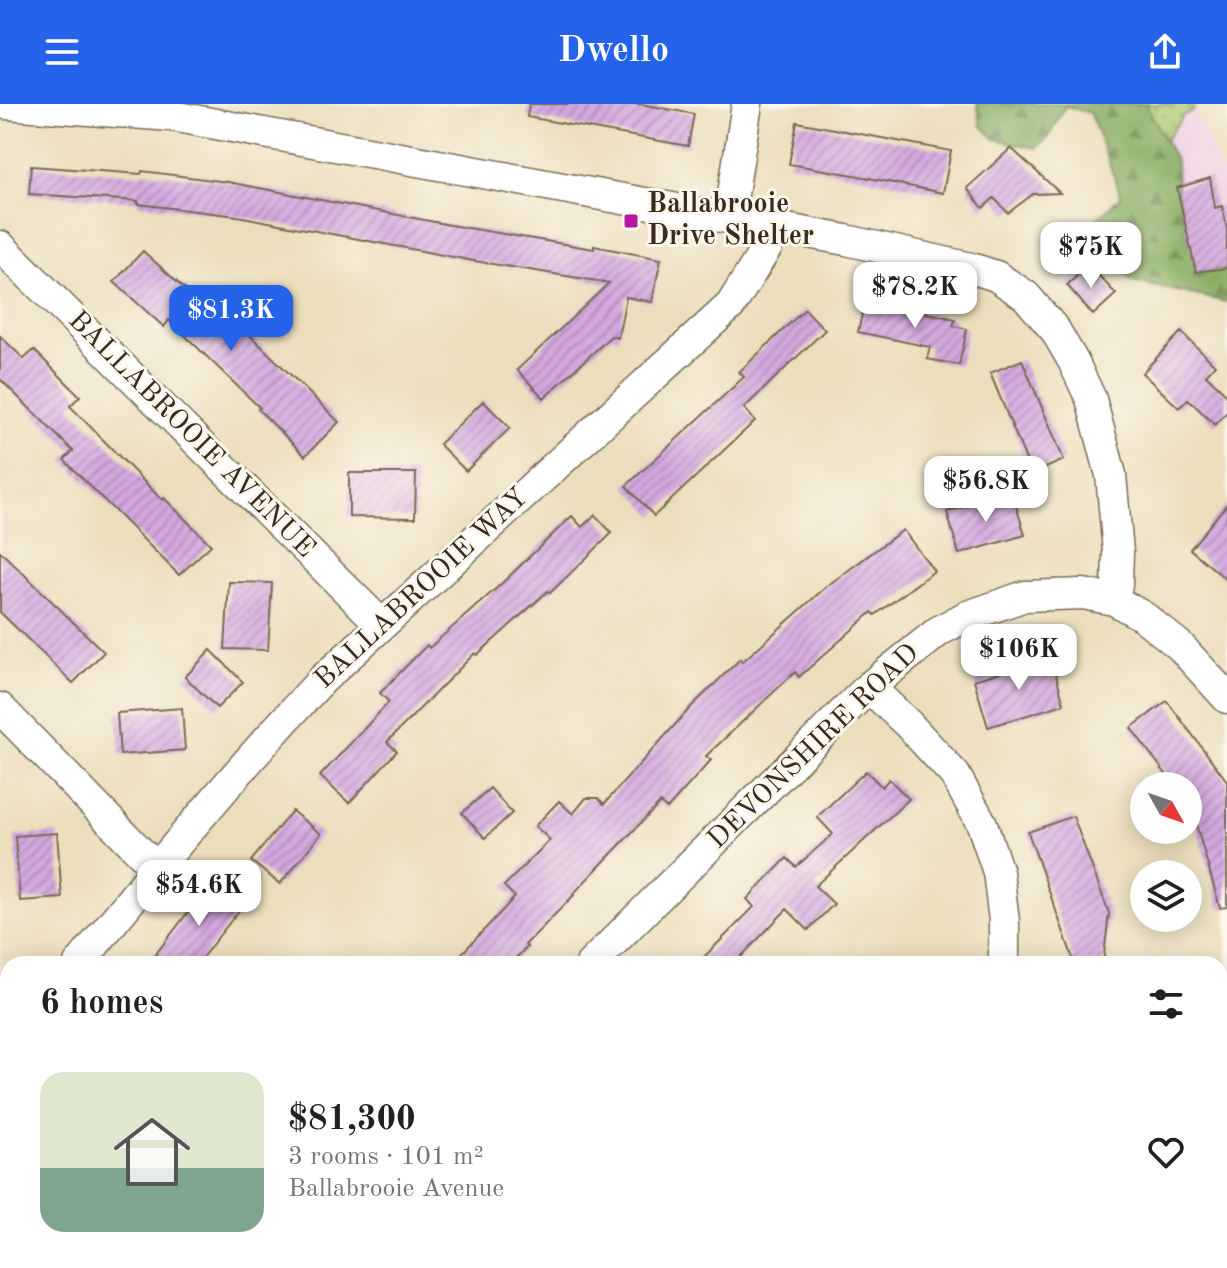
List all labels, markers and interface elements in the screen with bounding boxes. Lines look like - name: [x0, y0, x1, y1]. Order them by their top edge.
- icon: menu: [40, 30, 84, 74]
- icon: share: [1143, 30, 1187, 74]
- text: Dwello: [558, 34, 669, 70]
- place label: Ballabrooie Drive Shelter: [647, 191, 814, 251]
- marker: Ballabrooie Drive Shelter: [622, 212, 640, 230]
- pin: $75K: [1044, 222, 1138, 290]
- text: $75K: [1058, 235, 1124, 261]
- pin: $78.2K: [850, 262, 980, 330]
- text: $78.2K: [871, 275, 959, 301]
- pin: $81.3K: [166, 285, 296, 353]
- text: $81.3K: [187, 298, 275, 324]
- street label: BALLABROOIE AVENUE: [62, 306, 320, 564]
- pin: $56.8K: [921, 456, 1051, 524]
- text: $56.8K: [942, 469, 1030, 495]
- street label: BALLABROOIE WAY: [310, 483, 534, 695]
- pin: $106K: [963, 624, 1075, 692]
- text: $106K: [979, 637, 1059, 663]
- street label: DEVONSHIRE ROAD: [703, 639, 925, 855]
- north arrow: [1130, 772, 1202, 844]
- map controls: [1130, 772, 1202, 932]
- pin: $54.6K: [134, 860, 264, 928]
- button: layers: [1130, 860, 1202, 932]
- text: $54.6K: [155, 873, 243, 899]
- icon: filters: [1144, 982, 1188, 1026]
- text: 6 homes: [40, 987, 163, 1021]
- text: $81,300: [288, 1103, 416, 1137]
- icon: home: [104, 1104, 200, 1200]
- icon: heart: [1144, 1130, 1188, 1174]
- text: 3 rooms · 101 m²: [288, 1144, 484, 1170]
- text: Ballabrooie Avenue: [288, 1176, 504, 1202]

